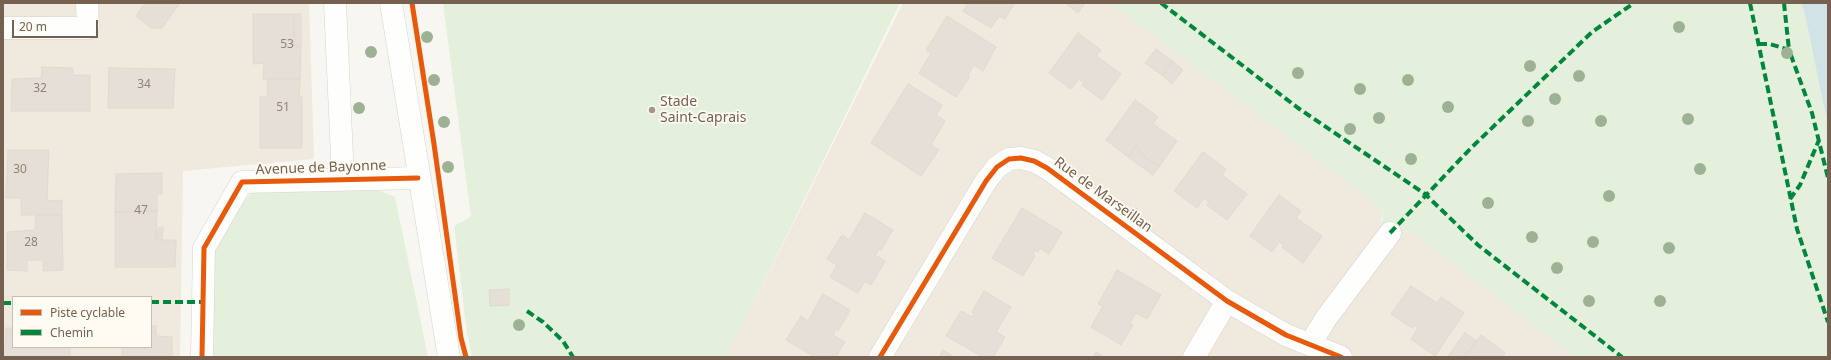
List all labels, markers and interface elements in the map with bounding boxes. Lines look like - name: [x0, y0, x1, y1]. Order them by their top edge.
- scale bar: [14, 12, 100, 38]
- text: 20 m: [19, 18, 47, 35]
- house number: 53: [280, 38, 294, 52]
- house number: 34: [137, 78, 151, 92]
- house number: 32: [33, 82, 47, 96]
- place label: Stade Saint-Caprais: [660, 94, 746, 126]
- house number: 51: [276, 101, 290, 115]
- marker: Stade Saint-Caprais: [647, 105, 657, 115]
- street label: Rue de Marseillan: [1051, 154, 1155, 236]
- street label: Avenue de Bayonne: [255, 157, 387, 179]
- house number: 30: [13, 163, 27, 177]
- house number: 47: [134, 204, 148, 218]
- house number: 28: [24, 236, 38, 250]
- legend: [12, 296, 152, 348]
- text: Piste cyclable: [50, 304, 125, 321]
- text: Chemin: [50, 324, 94, 341]

